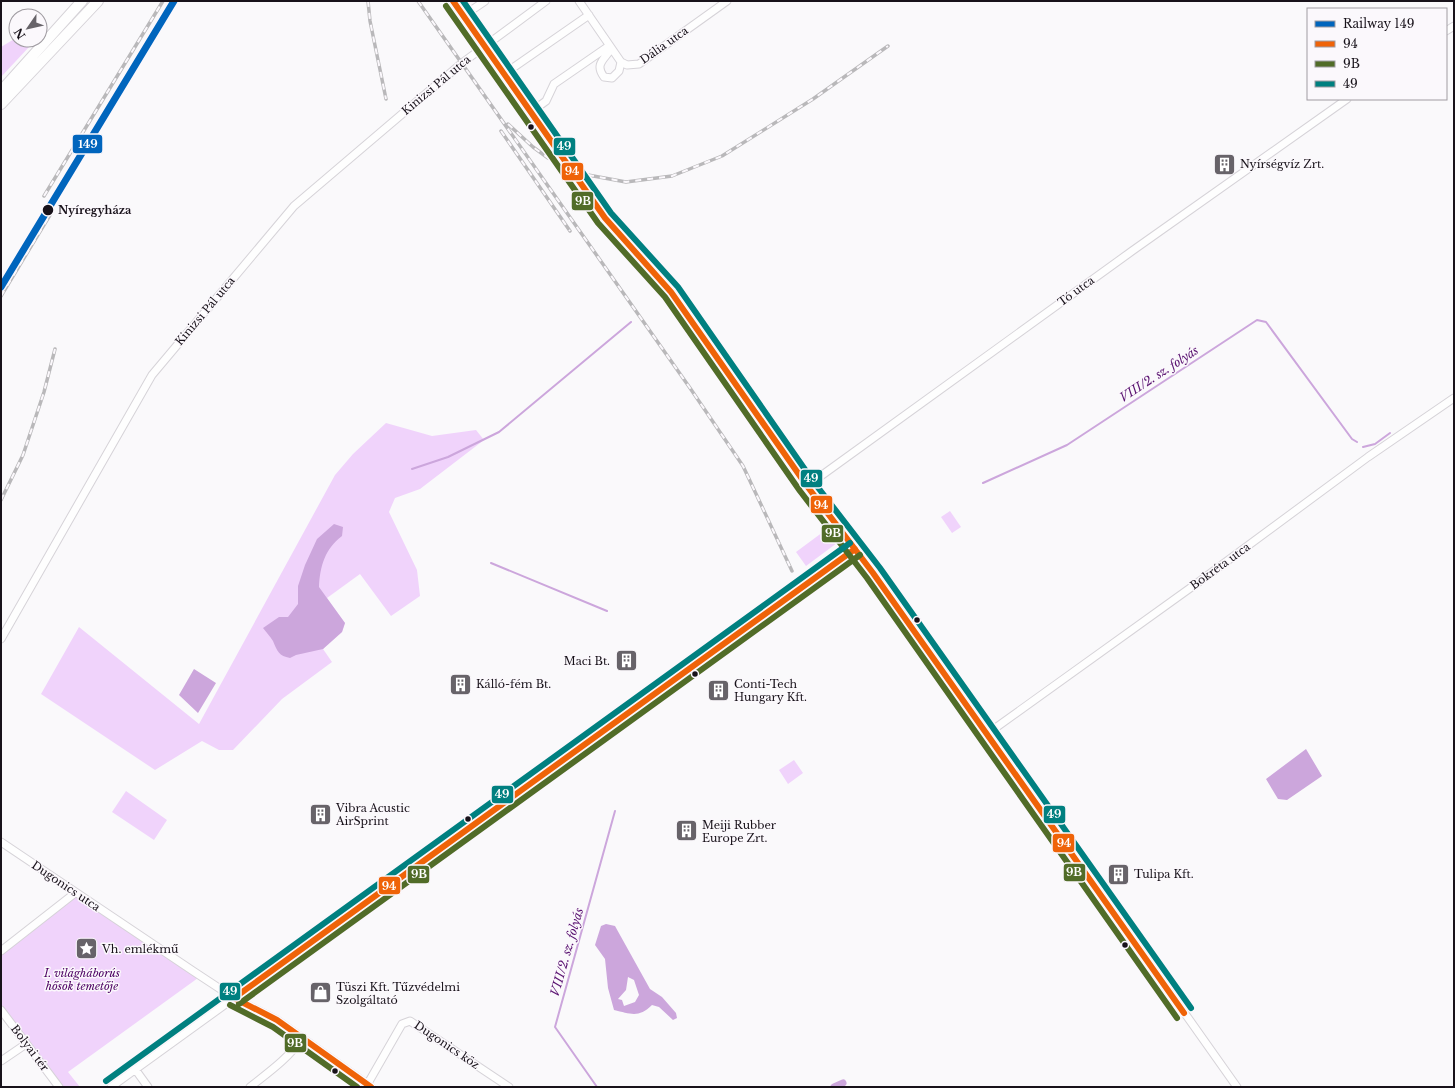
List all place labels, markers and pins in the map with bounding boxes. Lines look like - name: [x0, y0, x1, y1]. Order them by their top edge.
- unlabelled marker: [526, 122, 536, 132]
- building icon: Nyírségvíz Zrt.: [1211, 151, 1237, 177]
- place label: Nyírségvíz Zrt.: [1240, 157, 1324, 171]
- marker: Nyíregyháza: [41, 203, 55, 217]
- place label: Nyíregyháza: [58, 203, 132, 217]
- unlabelled marker: [912, 615, 922, 625]
- building icon: Maci Bt.: [613, 648, 639, 674]
- place label: Maci Bt.: [564, 654, 610, 668]
- unlabelled marker: [690, 669, 700, 679]
- building icon: Kálló-fém Bt.: [447, 671, 473, 697]
- place label: Kálló-fém Bt.: [476, 677, 551, 691]
- building icon: Conti-Tech Hungary Kft.: [705, 677, 731, 703]
- place label: Conti-Tech Hungary Kft.: [734, 677, 807, 704]
- building icon: Vibra Acustic AirSprint: [308, 801, 334, 827]
- place label: Vibra Acustic AirSprint: [335, 801, 410, 828]
- unlabelled marker: [463, 814, 473, 824]
- building icon: Meiji Rubber Europe Zrt.: [674, 818, 700, 844]
- place label: Meiji Rubber Europe Zrt.: [702, 818, 777, 845]
- building icon: Tulipa Kft.: [1106, 861, 1132, 887]
- place label: Tulipa Kft.: [1134, 867, 1194, 881]
- place icon: Vh. emlékmű: [73, 936, 99, 962]
- unlabelled marker: [1120, 940, 1130, 950]
- place label: Vh. emlékmű: [101, 942, 179, 956]
- shop icon: Tüszi Kft. Tűzvédelmi Szolgáltató: [308, 980, 334, 1006]
- place label: Tüszi Kft. Tűzvédelmi Szolgáltató: [336, 980, 460, 1007]
- unlabelled marker: [330, 1066, 340, 1076]

